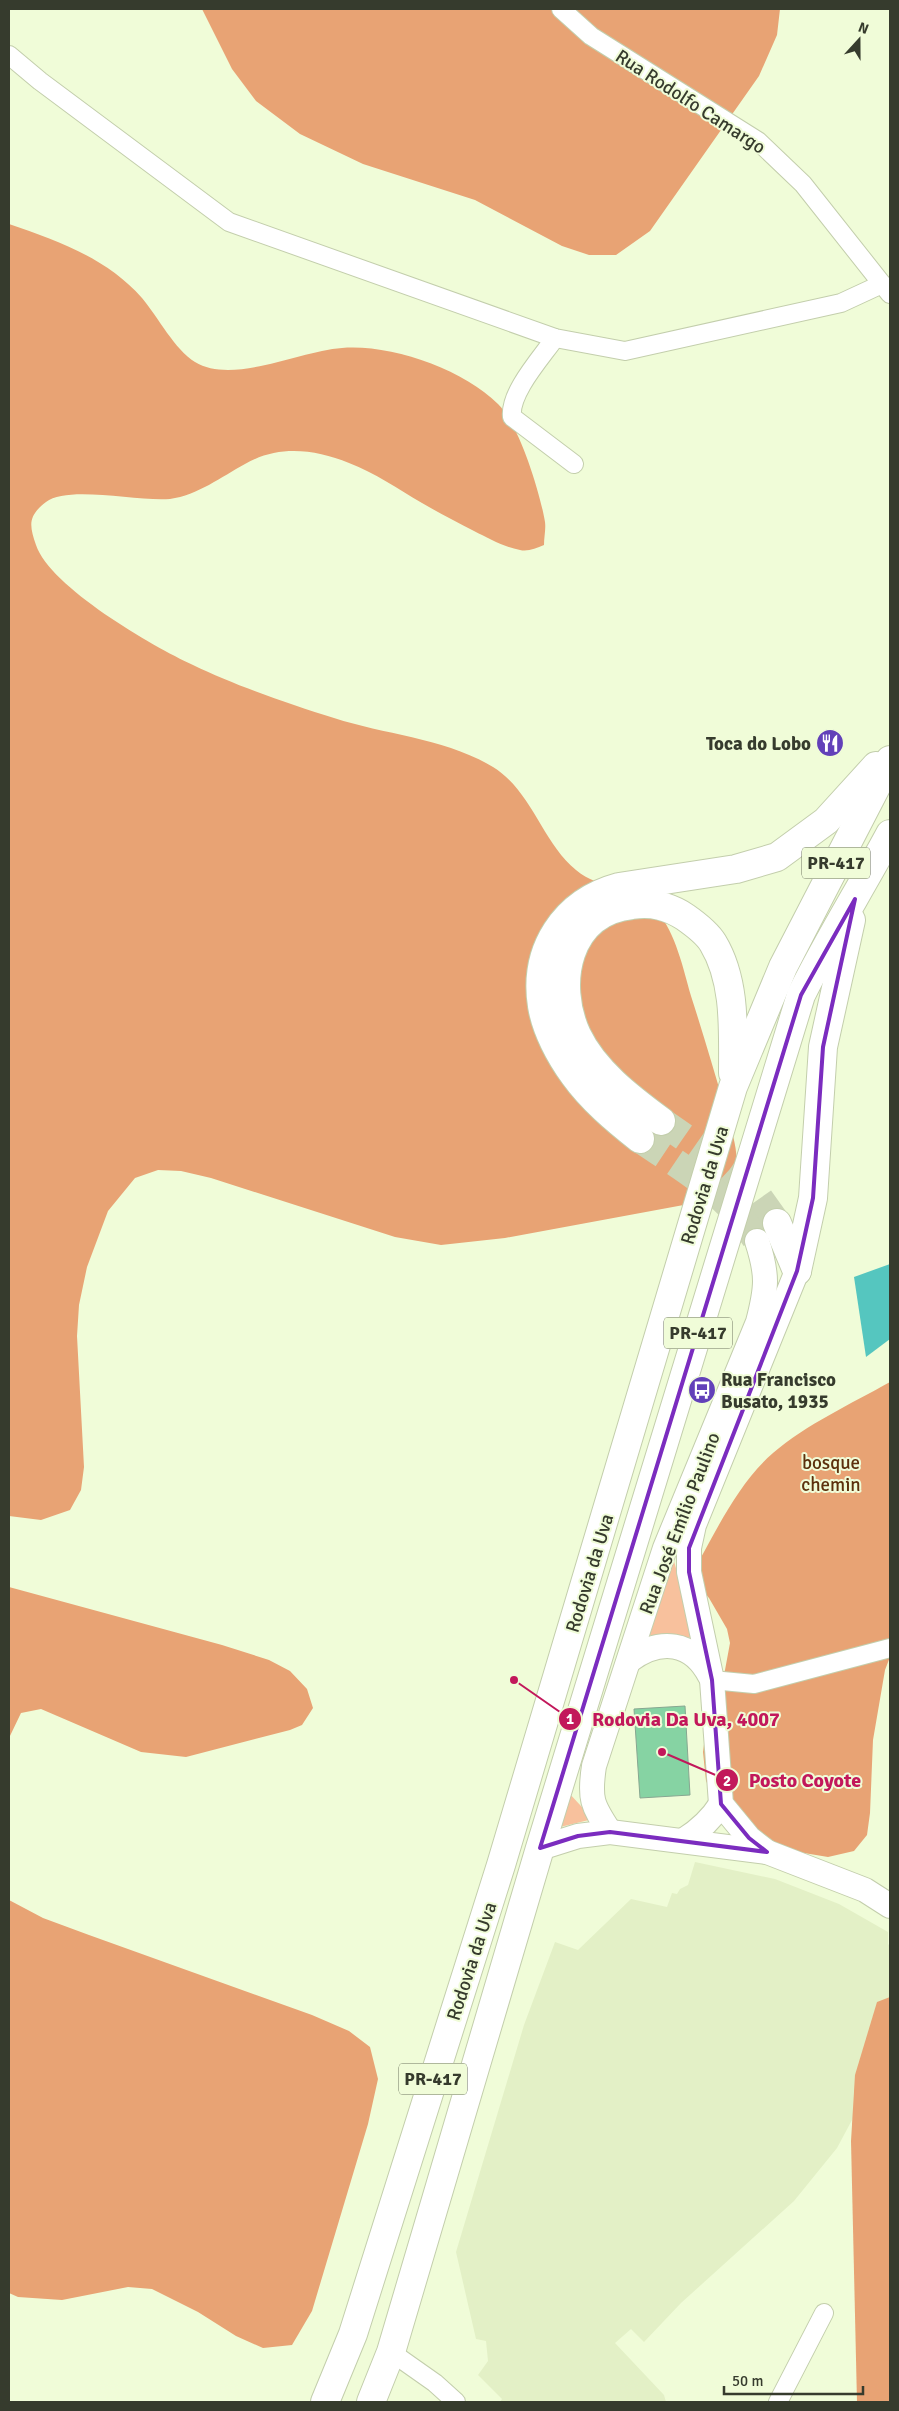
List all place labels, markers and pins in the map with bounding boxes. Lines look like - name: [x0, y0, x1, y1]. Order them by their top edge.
- restaurant icon: Toca do Lobo: [815, 728, 845, 758]
- place label: Toca do Lobo: [706, 732, 811, 756]
- place label: Rua Francisco Busato, 1935: [721, 1368, 836, 1414]
- bus stop icon: Rua Francisco Busato, 1935: [687, 1375, 717, 1405]
- callout: Rodovia Da Uva, 4007: [557, 1702, 790, 1737]
- callout: Posto Coyote: [714, 1763, 872, 1798]

